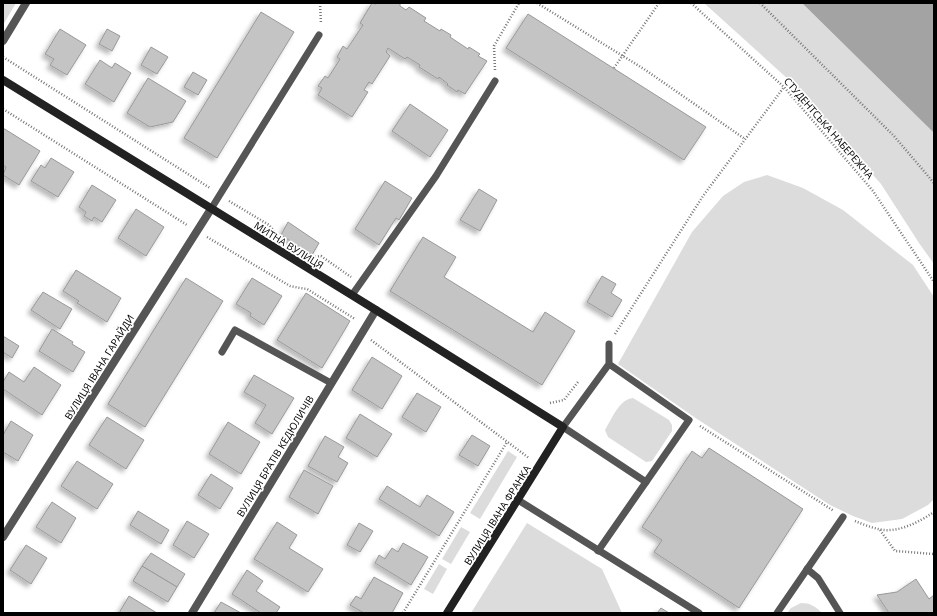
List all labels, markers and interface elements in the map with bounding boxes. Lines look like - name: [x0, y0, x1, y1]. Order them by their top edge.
- street label: СТУДЕНТСЬКА НАБЕРЕЖНА: [781, 74, 877, 182]
- street label: МИТНА ВУЛИЦЯ: [252, 218, 326, 272]
- street label: ВУЛИЦЯ ІВАНА ГАРАЙДИ: [61, 312, 137, 422]
- street label: ВУЛИЦЯ БРАТІВ КЕДЮЛИЧІВ: [233, 393, 317, 519]
- street label: ВУЛИЦЯ ІВАНА ФРАНКА: [460, 462, 534, 568]

